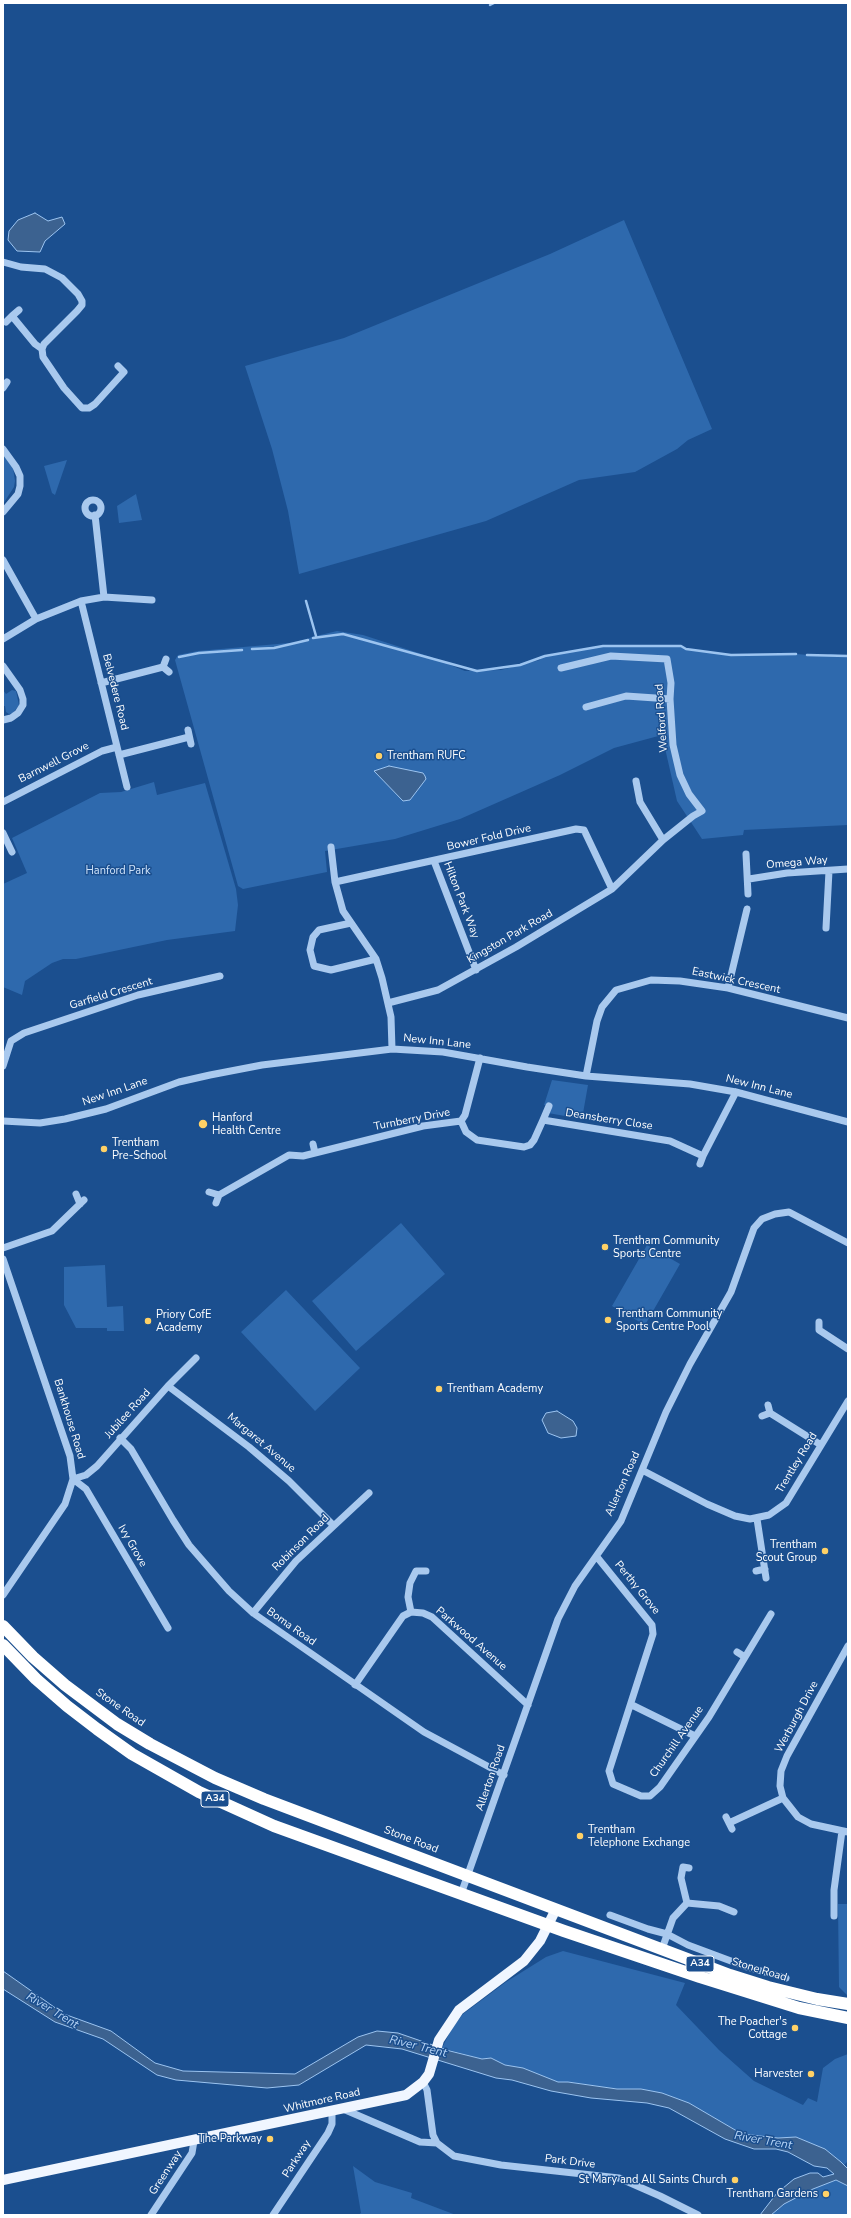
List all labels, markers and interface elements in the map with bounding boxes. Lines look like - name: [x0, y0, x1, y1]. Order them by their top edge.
- street label: Belvedere Road: [99, 652, 131, 732]
- street label: Welford Road: [653, 683, 671, 753]
- street label: Barnwell Grove: [17, 740, 91, 786]
- place label: Trentham RUFC: [387, 749, 466, 763]
- marker: Trentham RUFC: [374, 751, 384, 761]
- street label: Bower Fold Drive: [446, 822, 532, 854]
- street label: Omega Way: [766, 854, 828, 872]
- street label: Hilton Park Way: [440, 860, 482, 940]
- park label: Hanford Park: [85, 864, 151, 878]
- street label: Kingston Park Road: [465, 907, 555, 967]
- street label: Eastwick Crescent: [691, 965, 781, 997]
- street label: Garfield Crescent: [68, 975, 154, 1013]
- street label: New Inn Lane: [402, 1032, 472, 1052]
- street label: New Inn Lane: [724, 1072, 794, 1102]
- street label: New Inn Lane: [81, 1075, 149, 1109]
- street label: Turnberry Drive: [373, 1106, 451, 1134]
- street label: Deansberry Close: [564, 1107, 654, 1133]
- place label: Hanford Health Centre: [212, 1111, 281, 1137]
- marker: Hanford Health Centre: [197, 1118, 209, 1130]
- place label: Trentham Pre-School: [112, 1136, 167, 1162]
- marker: Trentham Pre-School: [99, 1144, 109, 1154]
- place label: Trentham Community Sports Centre: [613, 1234, 719, 1260]
- marker: Trentham Community Sports Centre: [600, 1242, 610, 1252]
- place label: Trentham Community Sports Centre Pool: [616, 1307, 722, 1333]
- place label: Priory CofE Academy: [156, 1308, 211, 1334]
- marker: Trentham Community Sports Centre Pool: [603, 1315, 613, 1325]
- marker: Priory CofE Academy: [143, 1316, 153, 1326]
- street label: Bankhouse Road: [51, 1377, 87, 1461]
- place label: Trentham Academy: [447, 1382, 543, 1396]
- marker: Trentham Academy: [434, 1384, 444, 1394]
- street label: Jubilee Road: [102, 1387, 154, 1441]
- street label: Margaret Avenue: [224, 1411, 298, 1475]
- street label: Trentley Road: [774, 1430, 820, 1496]
- street label: Allerton Road: [603, 1450, 643, 1518]
- street label: Robinson Road: [270, 1512, 332, 1574]
- street label: Ivy Grove: [115, 1523, 149, 1569]
- place label: Trentham Scout Group: [756, 1538, 817, 1564]
- marker: Trentham Scout Group: [820, 1546, 830, 1556]
- street label: Perthy Grove: [612, 1559, 662, 1617]
- street label: Boma Road: [264, 1605, 318, 1649]
- street label: Parkwood Avenue: [433, 1605, 509, 1673]
- street label: Werburgh Drive: [773, 1679, 821, 1755]
- street label: Stone Road: [93, 1686, 147, 1730]
- street label: Churchill Avenue: [647, 1704, 707, 1780]
- street label: Allerton Road: [474, 1743, 508, 1813]
- road number: A34: [201, 1791, 229, 1807]
- place label: Trentham Telephone Exchange: [588, 1823, 690, 1849]
- street label: Stone Road: [382, 1824, 440, 1856]
- marker: Trentham Telephone Exchange: [575, 1831, 585, 1841]
- street label: Stone Road: [730, 1955, 788, 1985]
- road number: A34: [686, 1956, 714, 1972]
- water label: River Trent: [23, 1990, 81, 2032]
- place label: The Poacher's Cottage: [718, 2015, 787, 2041]
- marker: The Poacher's Cottage: [790, 2023, 800, 2033]
- water label: River Trent: [388, 2033, 448, 2061]
- place label: Harvester: [754, 2067, 803, 2081]
- marker: Harvester: [806, 2069, 816, 2079]
- street label: Whitmore Road: [282, 2086, 362, 2116]
- water label: River Trent: [733, 2129, 793, 2153]
- place label: The Parkway: [198, 2132, 262, 2146]
- marker: The Parkway: [265, 2134, 275, 2144]
- street label: Parkway: [280, 2138, 314, 2180]
- street label: Greenway: [147, 2148, 185, 2198]
- street label: Park Drive: [544, 2152, 596, 2172]
- place label: St Mary and All Saints Church: [579, 2173, 727, 2187]
- marker: St Mary and All Saints Church: [730, 2175, 740, 2185]
- place label: Trentham Gardens: [727, 2187, 818, 2201]
- marker: Trentham Gardens: [821, 2189, 831, 2199]

